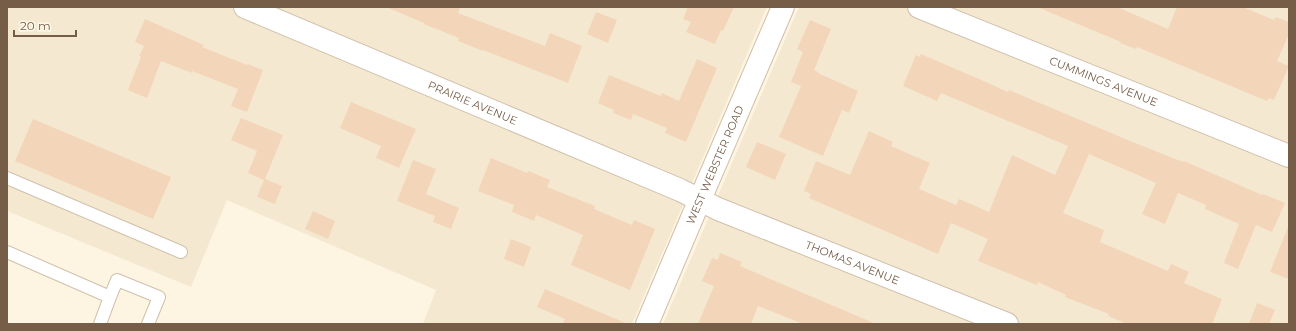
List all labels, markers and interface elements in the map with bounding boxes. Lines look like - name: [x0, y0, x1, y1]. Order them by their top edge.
- scale bar: [14, 12, 76, 38]
- text: 20 m: [20, 18, 51, 33]
- street label: CUMMINGS AVENUE: [1047, 53, 1160, 109]
- street label: PRAIRIE AVENUE: [426, 78, 520, 128]
- street label: WEST WEBSTER ROAD: [683, 103, 747, 227]
- street label: THOMAS AVENUE: [803, 237, 901, 287]

